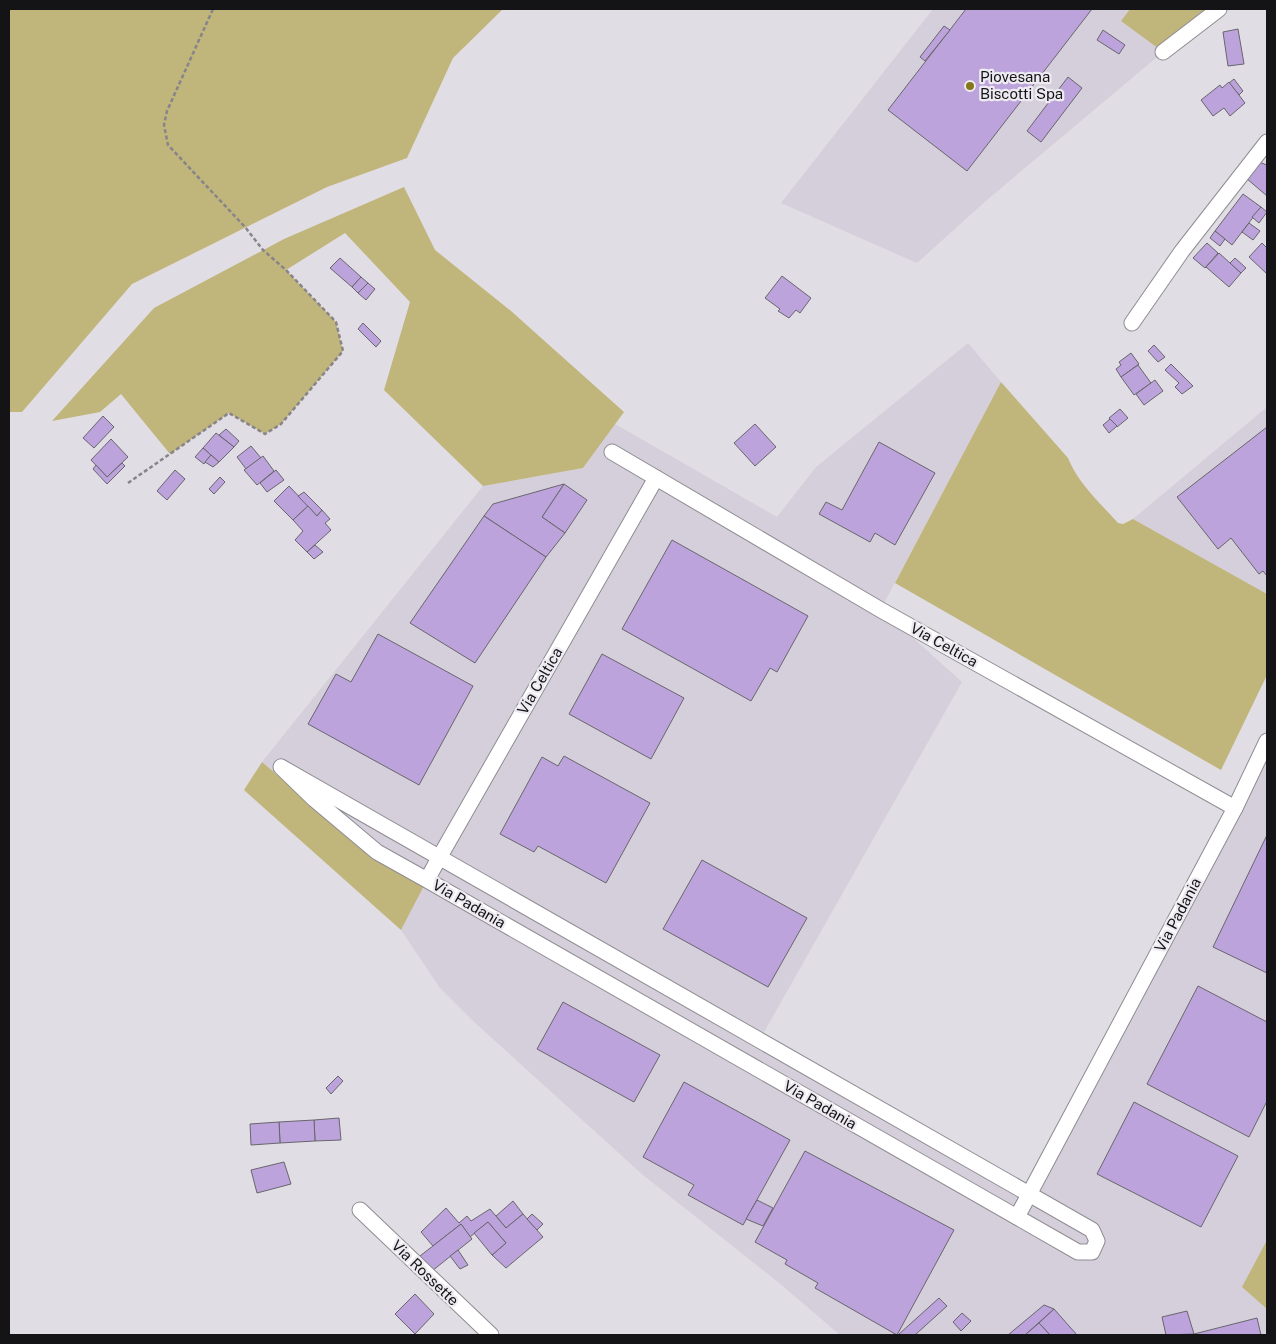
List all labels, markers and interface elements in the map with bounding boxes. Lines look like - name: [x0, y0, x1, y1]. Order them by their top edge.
- place label: Piovesana Biscotti Spa: [980, 68, 1063, 102]
- marker: Piovesana Biscotti Spa: [964, 80, 976, 92]
- street label: Via Celtica: [908, 619, 981, 670]
- street label: Via Celtica: [514, 644, 566, 717]
- street label: Via Padania: [1151, 875, 1204, 955]
- street label: Via Padania: [430, 876, 509, 931]
- street label: Via Padania: [781, 1077, 860, 1132]
- street label: Via Rossette: [388, 1236, 462, 1309]

